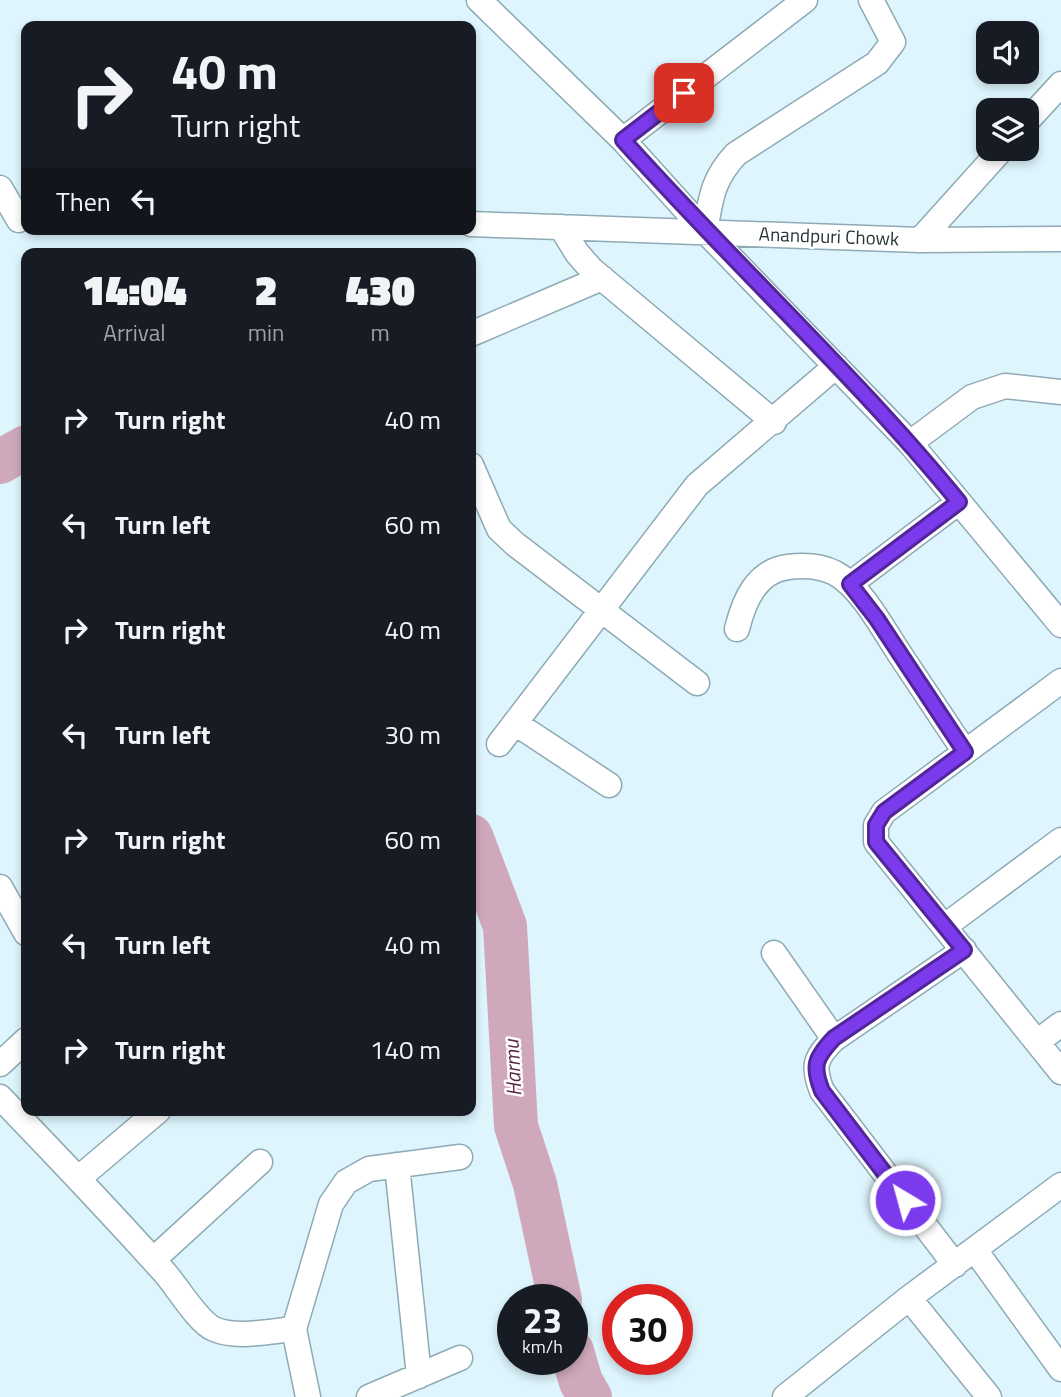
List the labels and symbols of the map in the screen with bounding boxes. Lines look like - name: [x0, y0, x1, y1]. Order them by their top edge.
- pin: [654, 63, 714, 123]
- street label: Anandpuri Chowk: [758, 219, 900, 252]
- water label: Harmu: [494, 1037, 529, 1097]
- position arrow: [868, 1163, 942, 1237]
- speed limit sign: 30: [602, 1284, 693, 1375]

